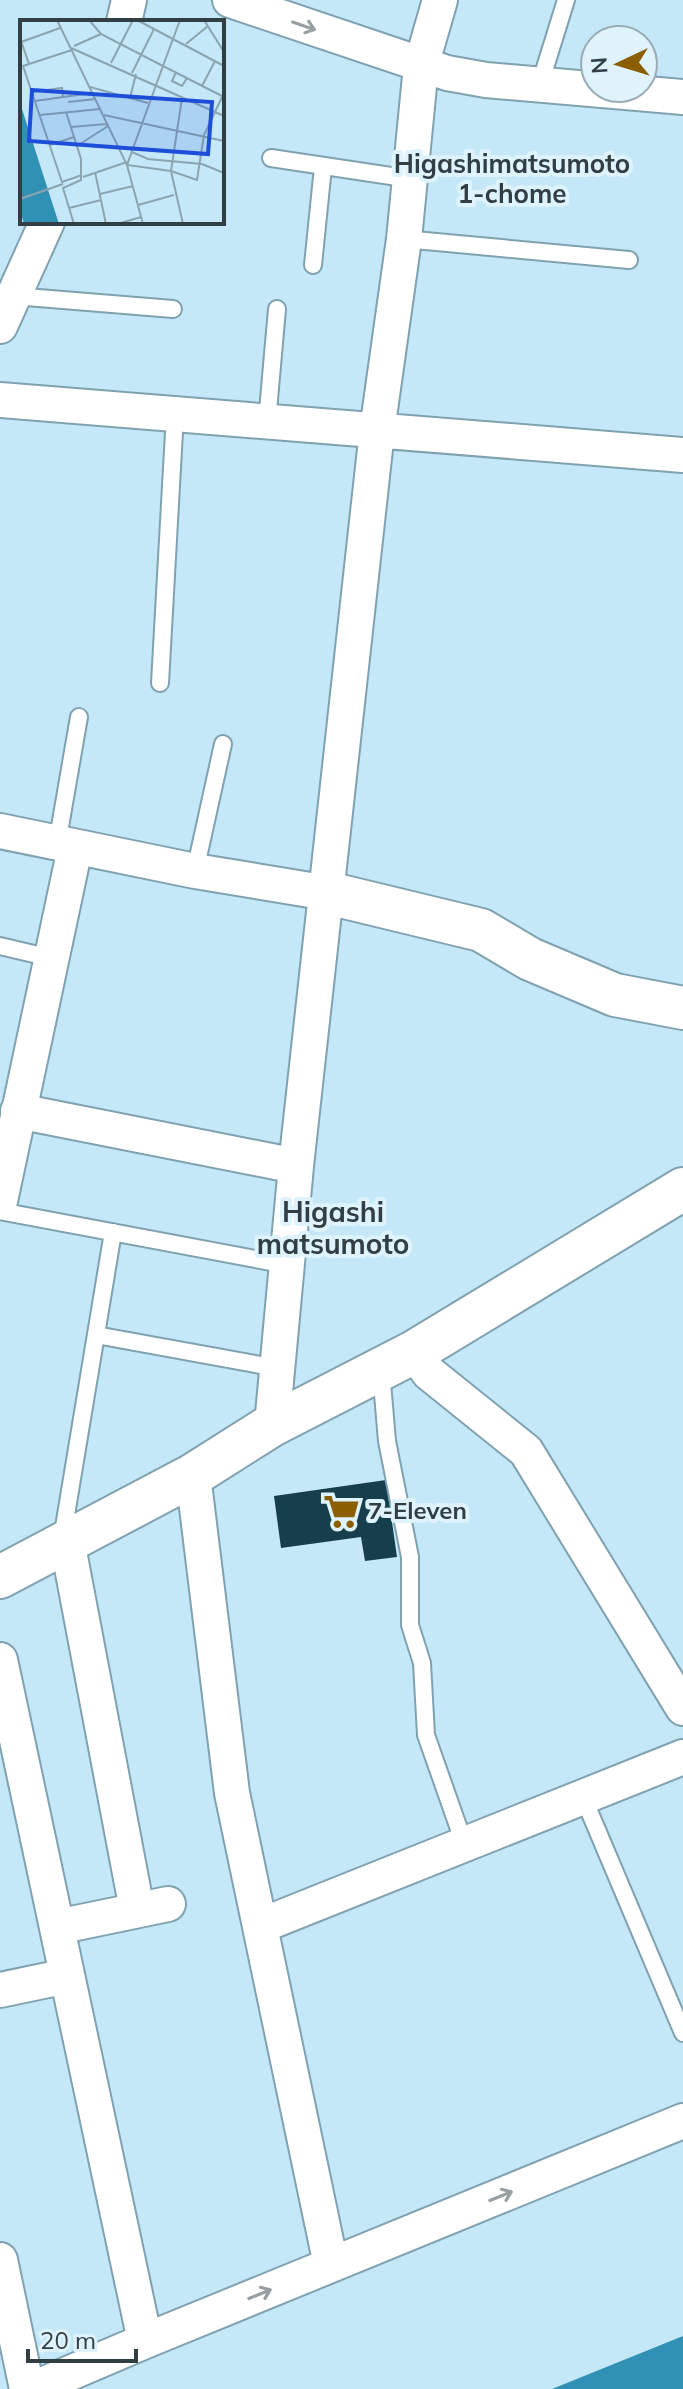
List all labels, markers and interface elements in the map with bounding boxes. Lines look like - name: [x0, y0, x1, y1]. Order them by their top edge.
- one-way arrow: [291, 19, 316, 34]
- inset map: [20, 20, 224, 224]
- north arrow: [579, 24, 659, 104]
- text: N: [585, 56, 614, 75]
- district label: Higashimatsumoto 1-chome: [394, 147, 630, 210]
- district label: Higashi matsumoto: [257, 1194, 409, 1261]
- supermarket icon: 7-Eleven: [323, 1492, 361, 1530]
- place label: 7-Eleven: [368, 1495, 467, 1525]
- one-way arrow: [488, 2188, 513, 2202]
- one-way arrow: [247, 2286, 272, 2300]
- scale bar: [28, 2313, 136, 2363]
- text: 20 m: [40, 2325, 96, 2355]

